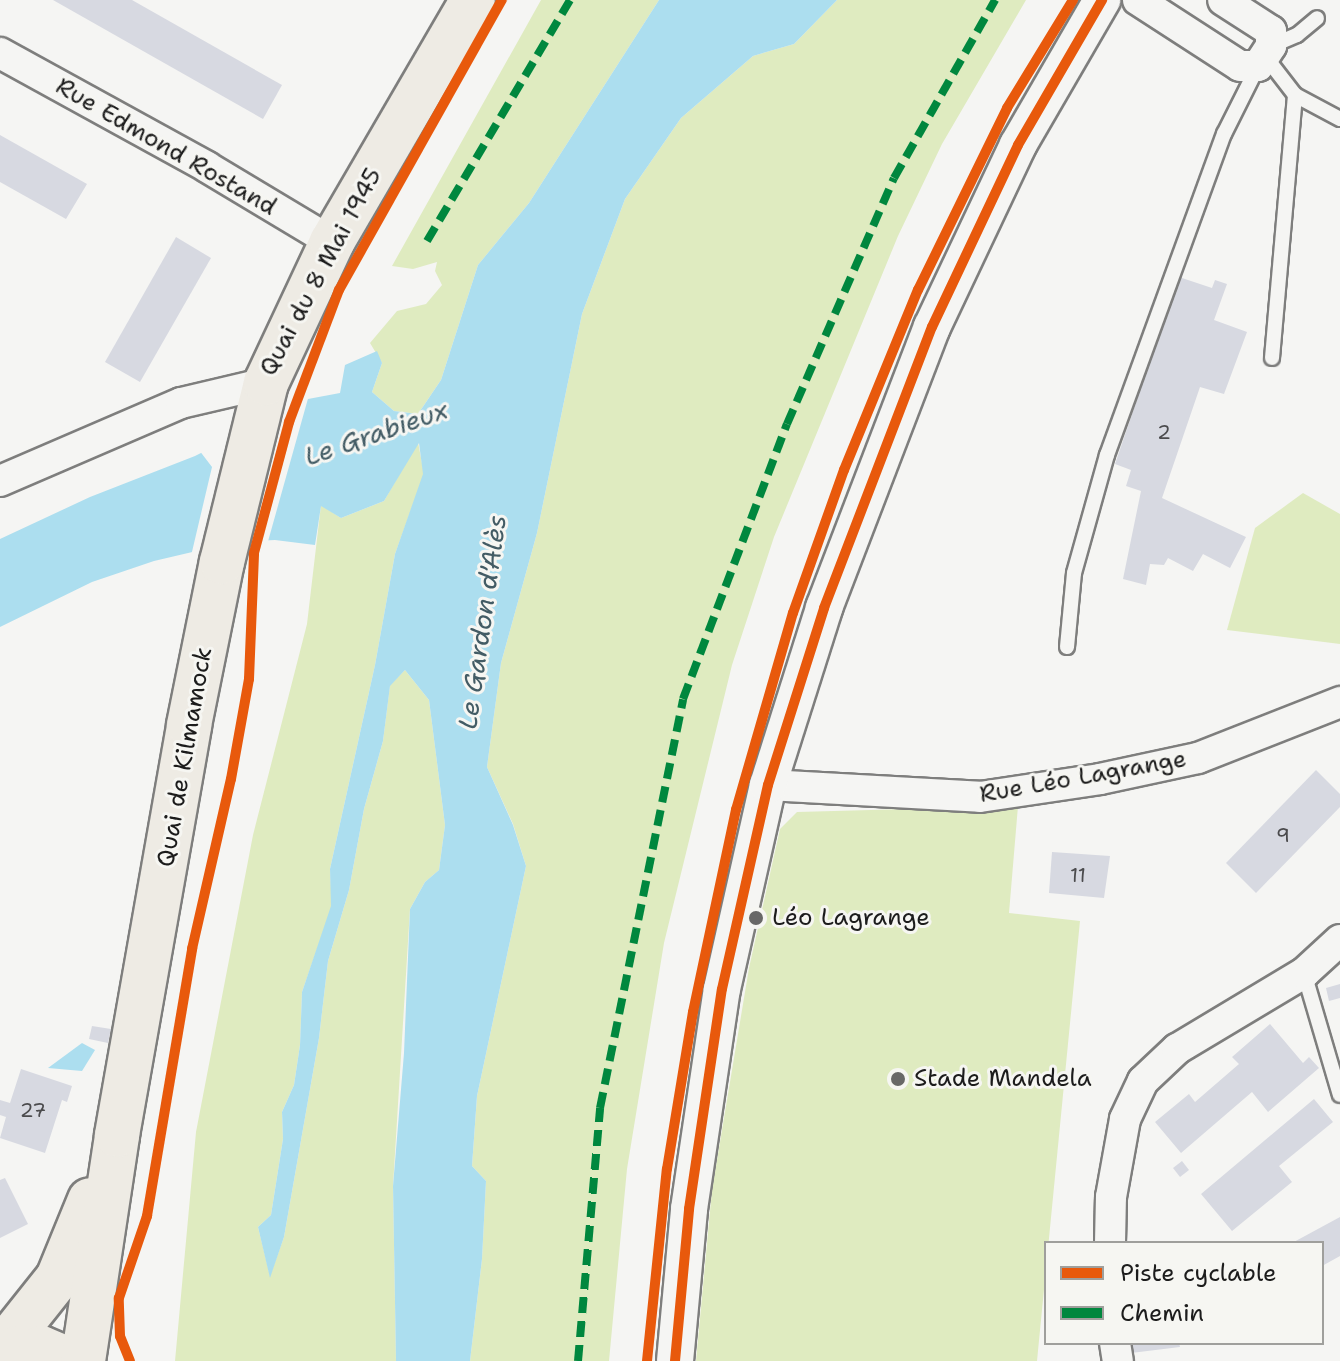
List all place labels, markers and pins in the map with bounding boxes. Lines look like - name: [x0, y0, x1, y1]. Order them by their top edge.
- place label: Léo Lagrange: [772, 904, 930, 932]
- marker: Léo Lagrange: [747, 909, 765, 927]
- place label: Stade Mandela: [914, 1065, 1092, 1093]
- marker: Stade Mandela: [889, 1070, 907, 1088]

